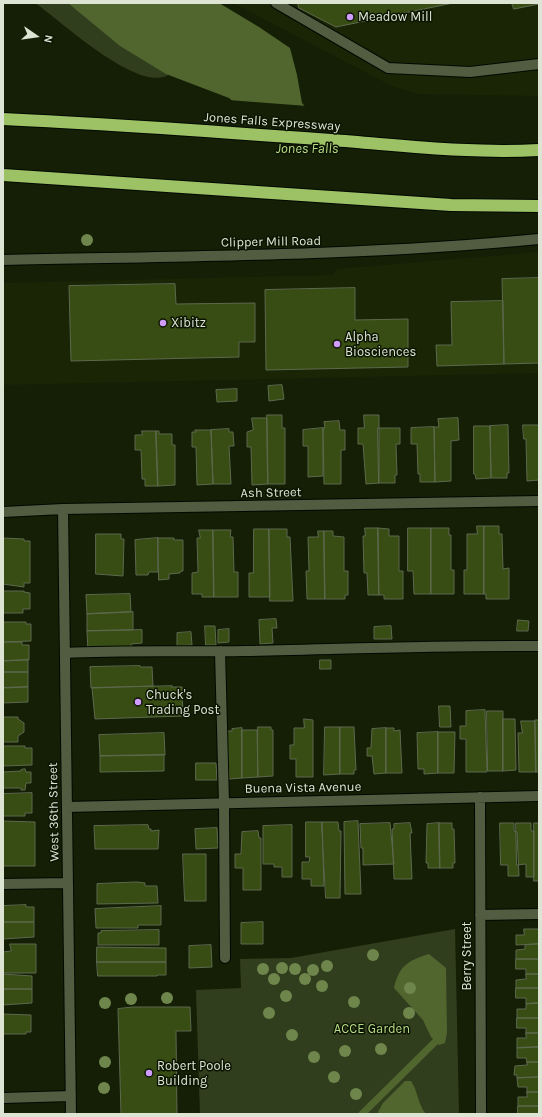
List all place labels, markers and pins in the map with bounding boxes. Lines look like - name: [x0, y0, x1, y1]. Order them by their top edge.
- place label: Meadow Mill: [358, 9, 432, 25]
- marker: Meadow Mill: [345, 12, 355, 22]
- place label: Xibitz: [171, 315, 206, 331]
- marker: Xibitz: [158, 318, 168, 328]
- place label: Alpha Biosciences: [345, 329, 416, 360]
- marker: Alpha Biosciences: [332, 339, 342, 349]
- place label: Chuck's Trading Post: [146, 687, 219, 718]
- marker: Chuck's Trading Post: [133, 697, 143, 707]
- place label: Robert Poole Building: [157, 1058, 231, 1089]
- marker: Robert Poole Building: [144, 1068, 154, 1078]

